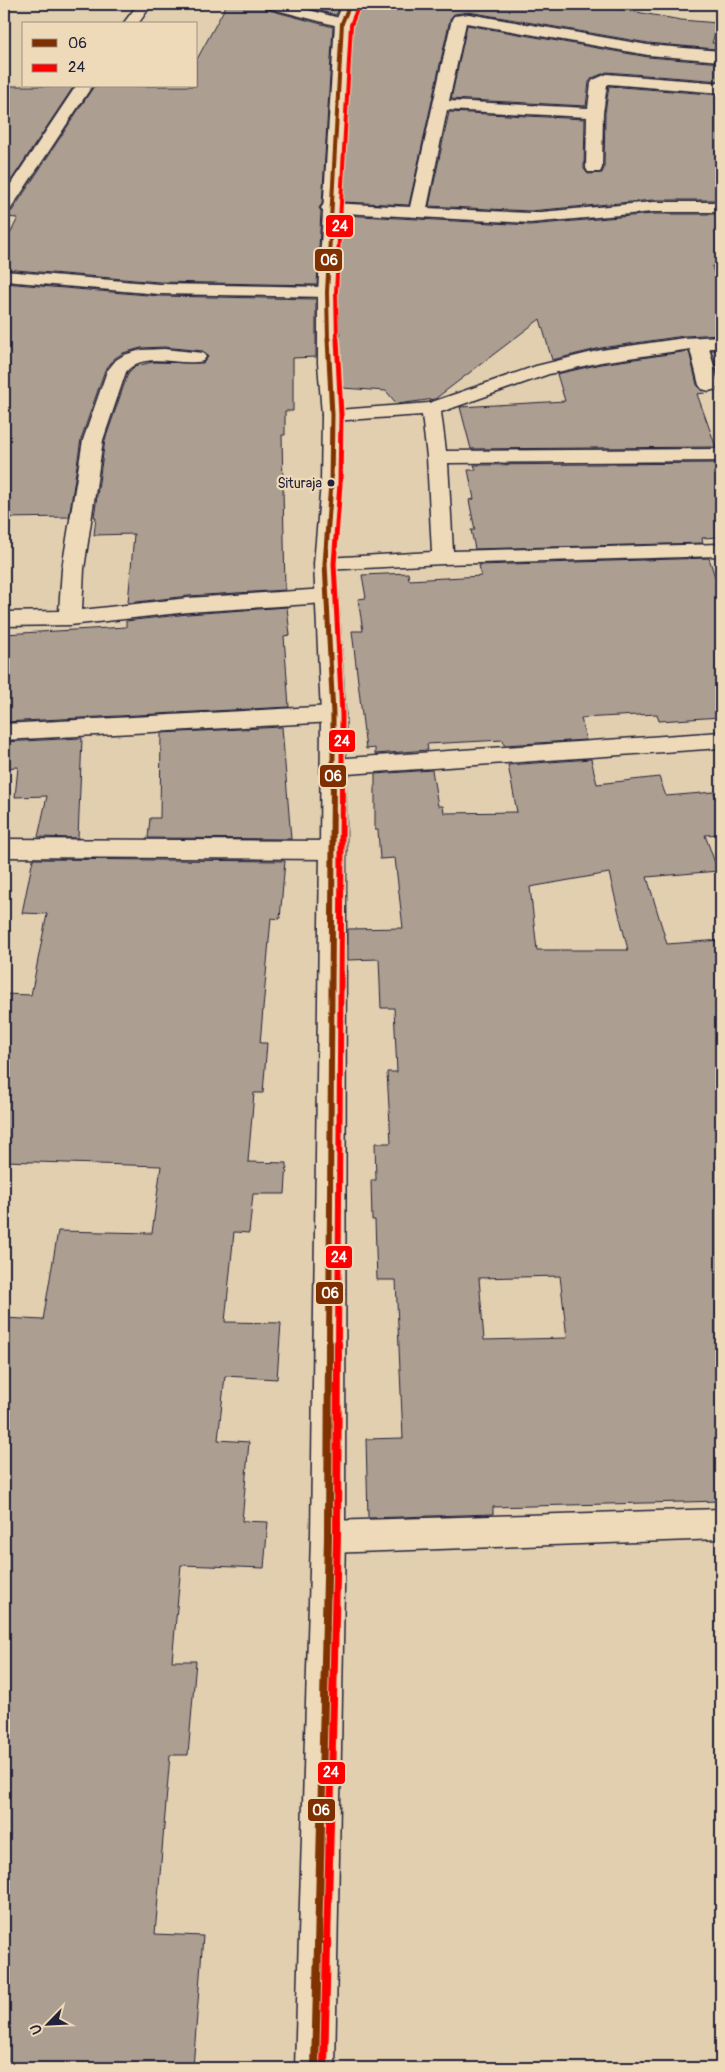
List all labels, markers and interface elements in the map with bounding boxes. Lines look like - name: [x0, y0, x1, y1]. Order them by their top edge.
- legend: [22, 22, 198, 88]
- text: 06: [68, 34, 87, 53]
- text: 24: [68, 58, 85, 77]
- line badge: 24: [325, 214, 354, 238]
- text: 24: [332, 218, 349, 235]
- line badge: 06: [314, 248, 343, 272]
- text: 06: [320, 252, 338, 269]
- place label: Situraja: [277, 475, 322, 492]
- marker: Situraja: [326, 478, 336, 488]
- line badge: 24: [328, 729, 356, 753]
- text: 24: [334, 733, 351, 750]
- line badge: 06: [319, 764, 347, 788]
- text: 06: [324, 768, 342, 785]
- line badge: 24: [325, 1245, 353, 1269]
- text: 24: [331, 1249, 348, 1266]
- line badge: 06: [315, 1281, 344, 1305]
- text: 06: [321, 1285, 339, 1302]
- line badge: 24: [317, 1761, 346, 1785]
- text: 24: [323, 1764, 340, 1781]
- line badge: 06: [307, 1798, 336, 1822]
- text: 06: [312, 1802, 330, 1819]
- north arrow: [22, 2000, 72, 2050]
- text: U: [27, 2021, 46, 2037]

